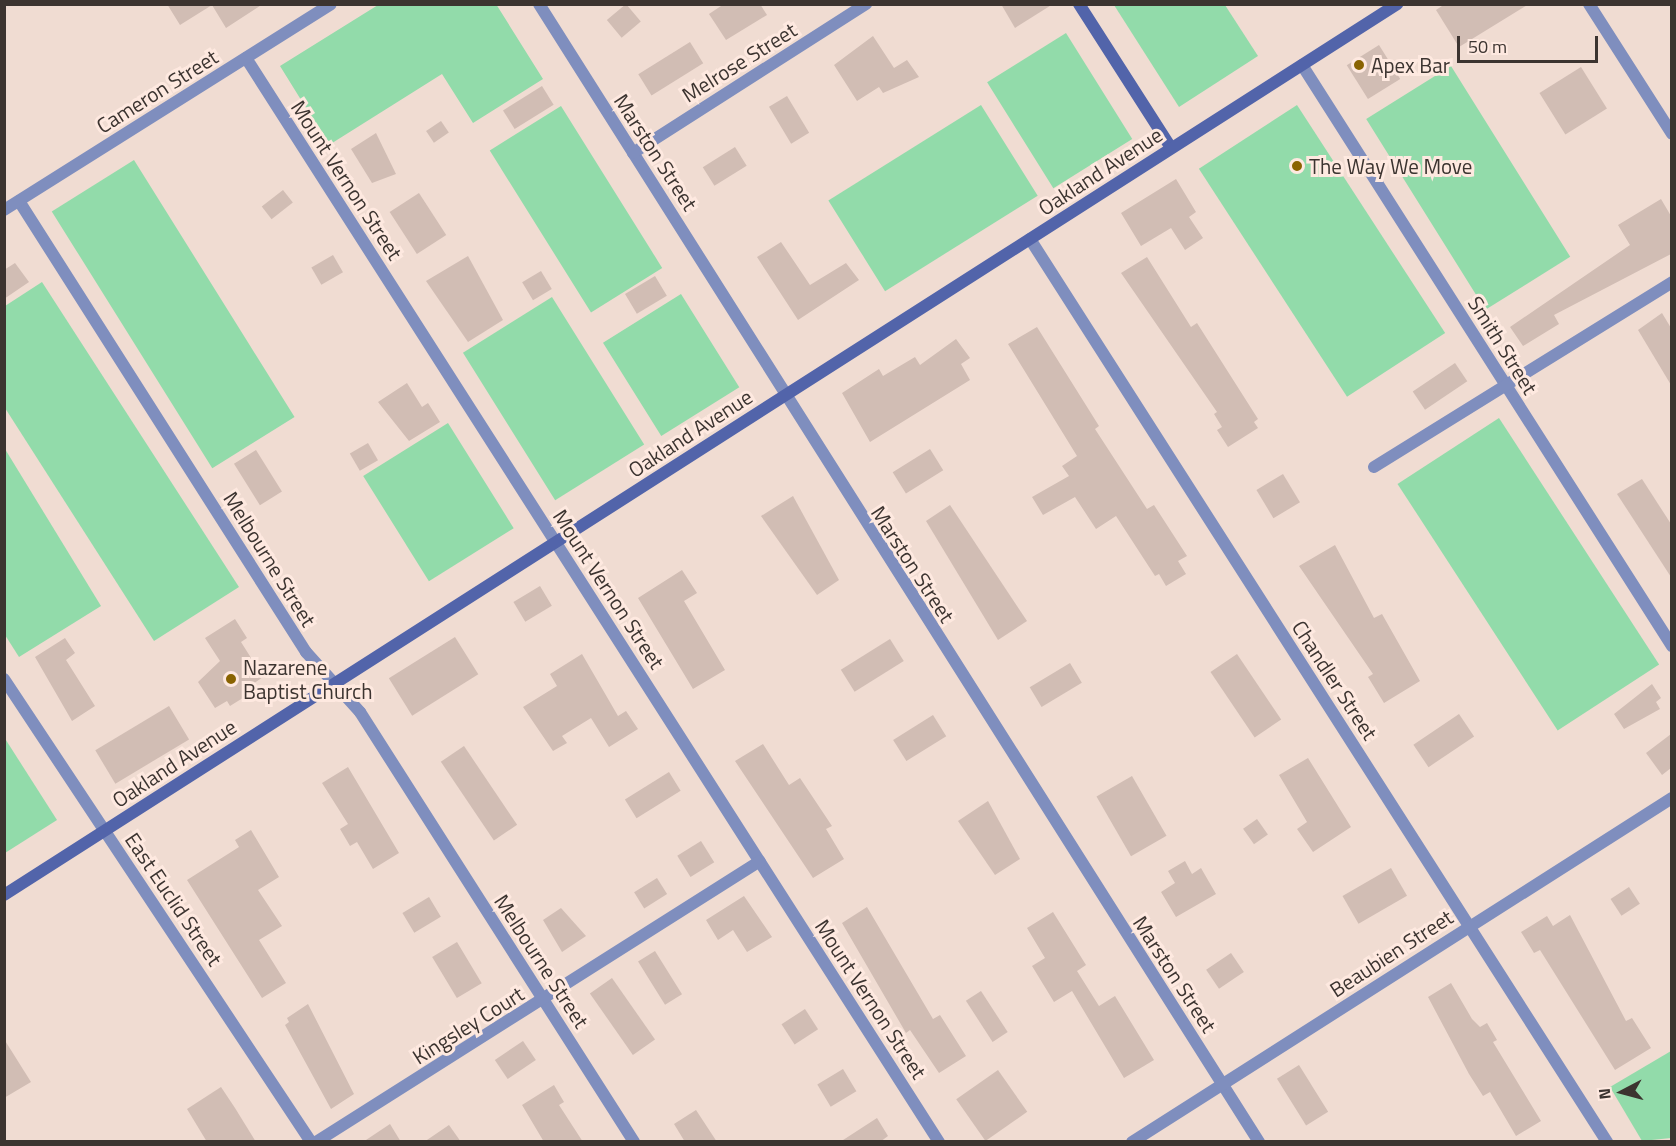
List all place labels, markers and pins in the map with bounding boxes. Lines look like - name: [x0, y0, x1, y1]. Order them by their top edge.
- place label: Apex Bar: [1371, 52, 1450, 78]
- marker: Apex Bar: [1352, 58, 1366, 72]
- place label: The Way We Move: [1309, 153, 1472, 179]
- marker: The Way We Move: [1290, 159, 1304, 173]
- place label: Nazarene Baptist Church: [243, 654, 373, 704]
- marker: Nazarene Baptist Church: [224, 672, 238, 686]

